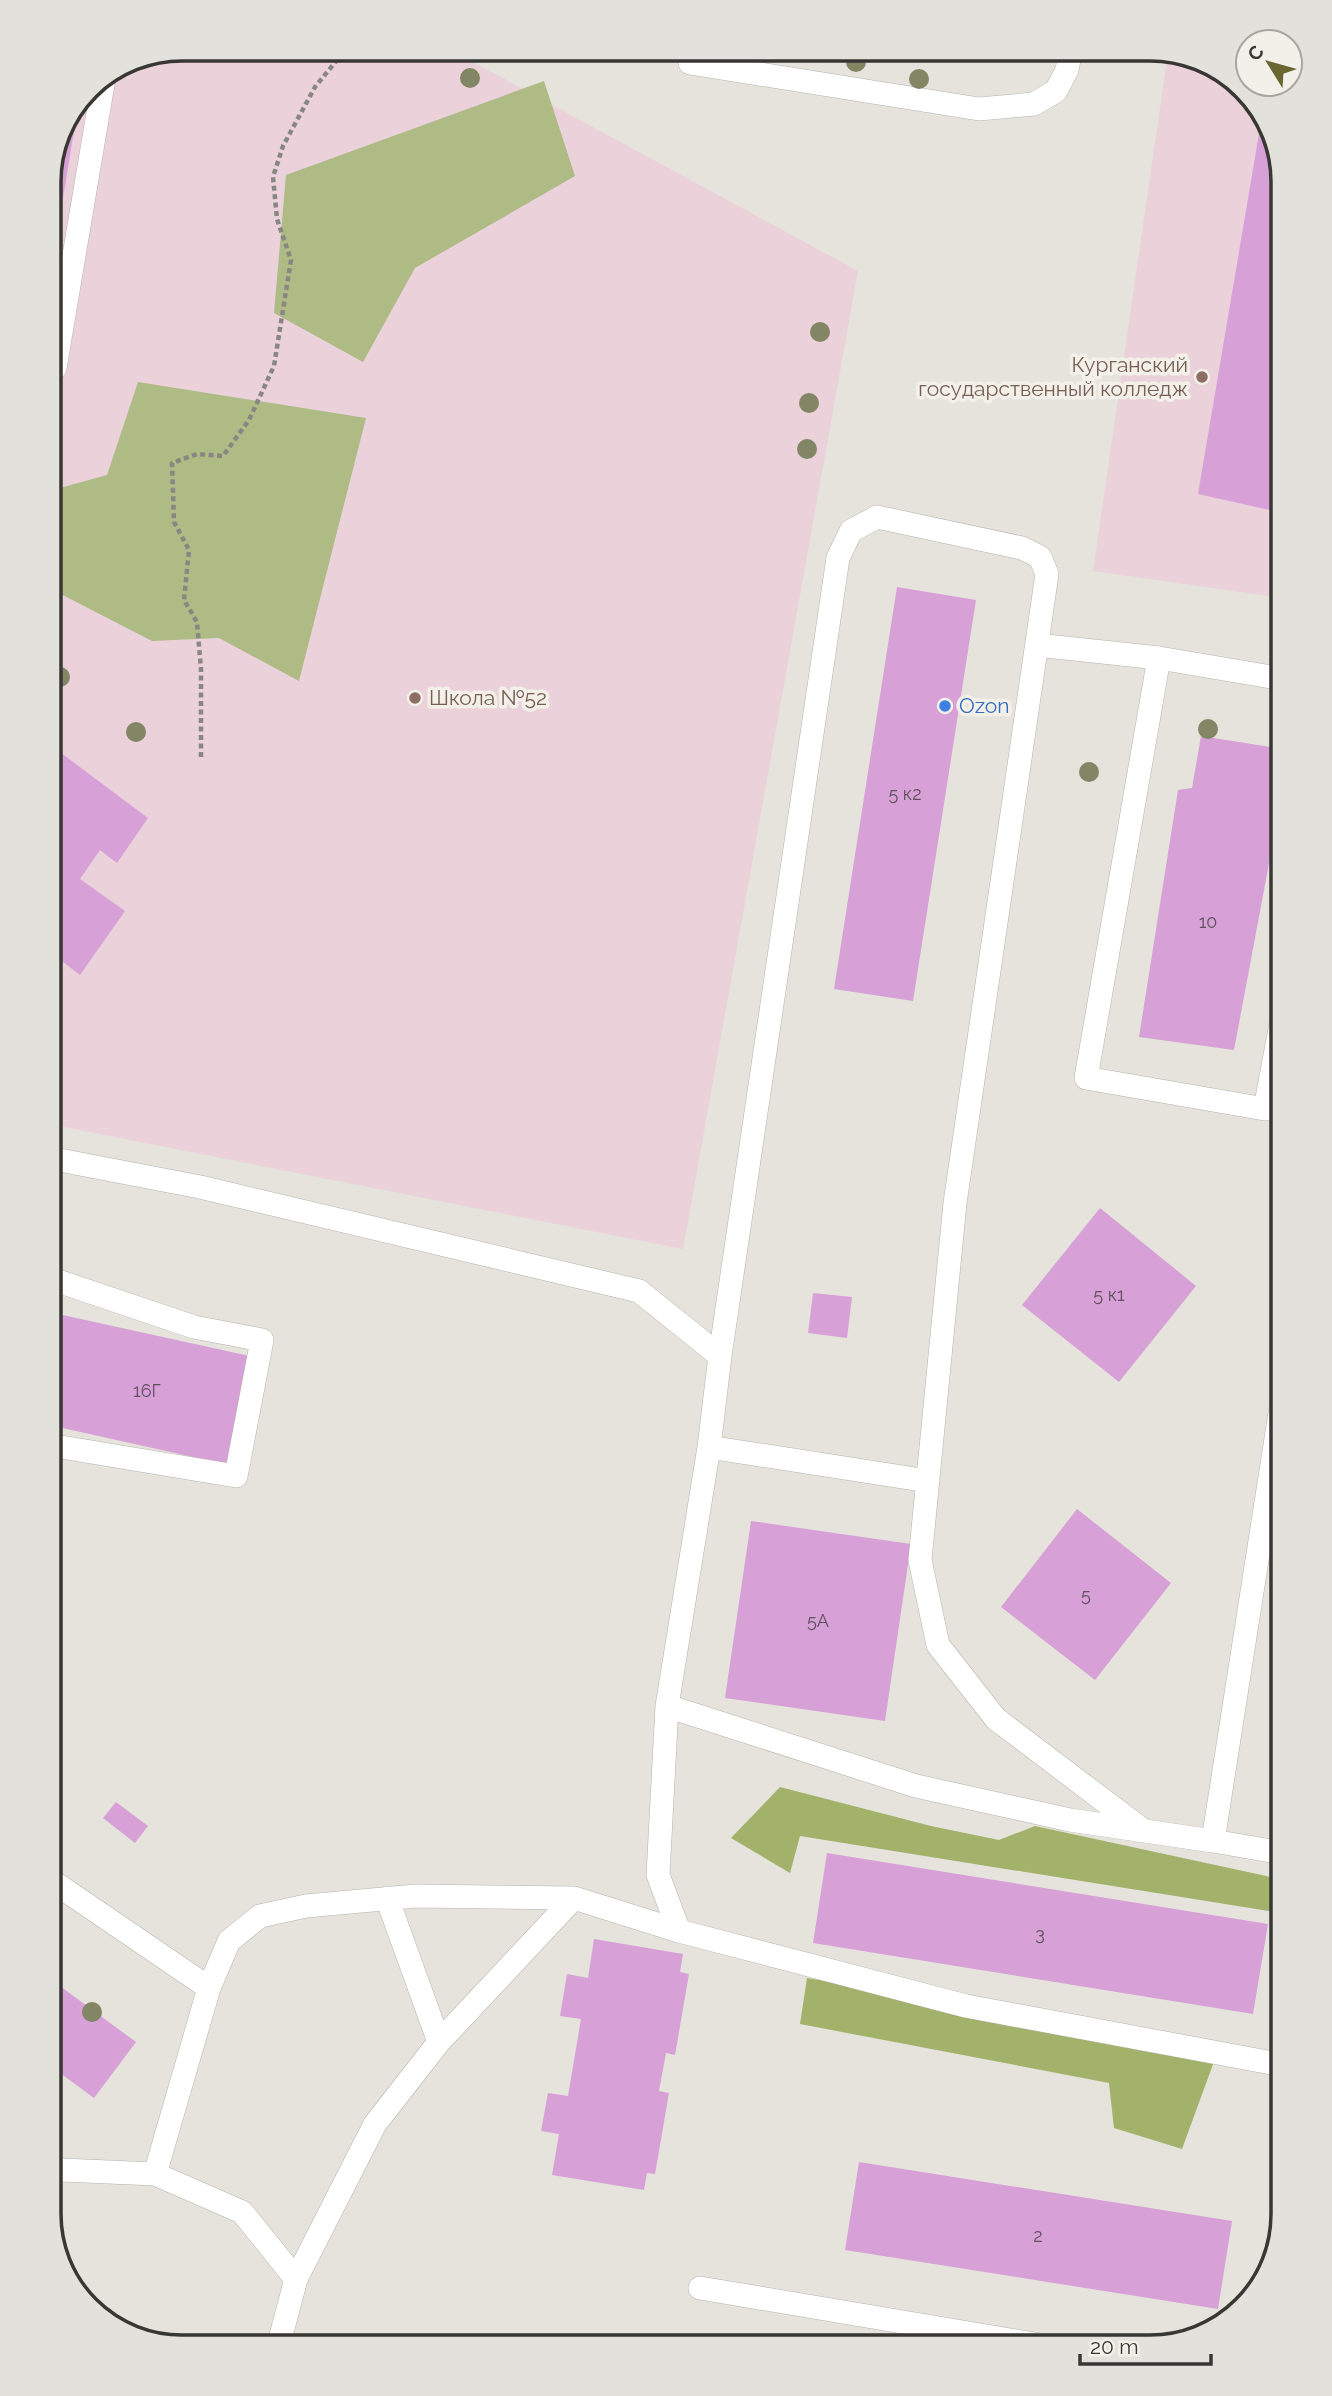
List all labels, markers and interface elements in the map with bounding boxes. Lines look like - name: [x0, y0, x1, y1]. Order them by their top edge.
- north arrow: [1234, 28, 1304, 98]
- text: С: [1243, 41, 1268, 65]
- place label: Курганский государственный колледж: [918, 352, 1188, 401]
- marker: Курганский государственный колледж: [1194, 369, 1210, 385]
- place label: Школа №52: [429, 685, 547, 710]
- marker: Школа №52: [407, 690, 423, 706]
- place label: Ozon: [959, 693, 1010, 718]
- marker: Ozon: [937, 698, 953, 714]
- house number: 5 к2: [888, 783, 922, 804]
- house number: 10: [1199, 911, 1217, 932]
- house number: 5 к1: [1093, 1284, 1125, 1305]
- house number: 16Г: [133, 1380, 161, 1401]
- house number: 5: [1081, 1584, 1091, 1605]
- house number: 5А: [807, 1610, 829, 1631]
- house number: 3: [1035, 1923, 1045, 1944]
- house number: 2: [1033, 2225, 1043, 2246]
- scale bar: [1080, 2322, 1211, 2366]
- text: 20 m: [1090, 2334, 1138, 2359]

